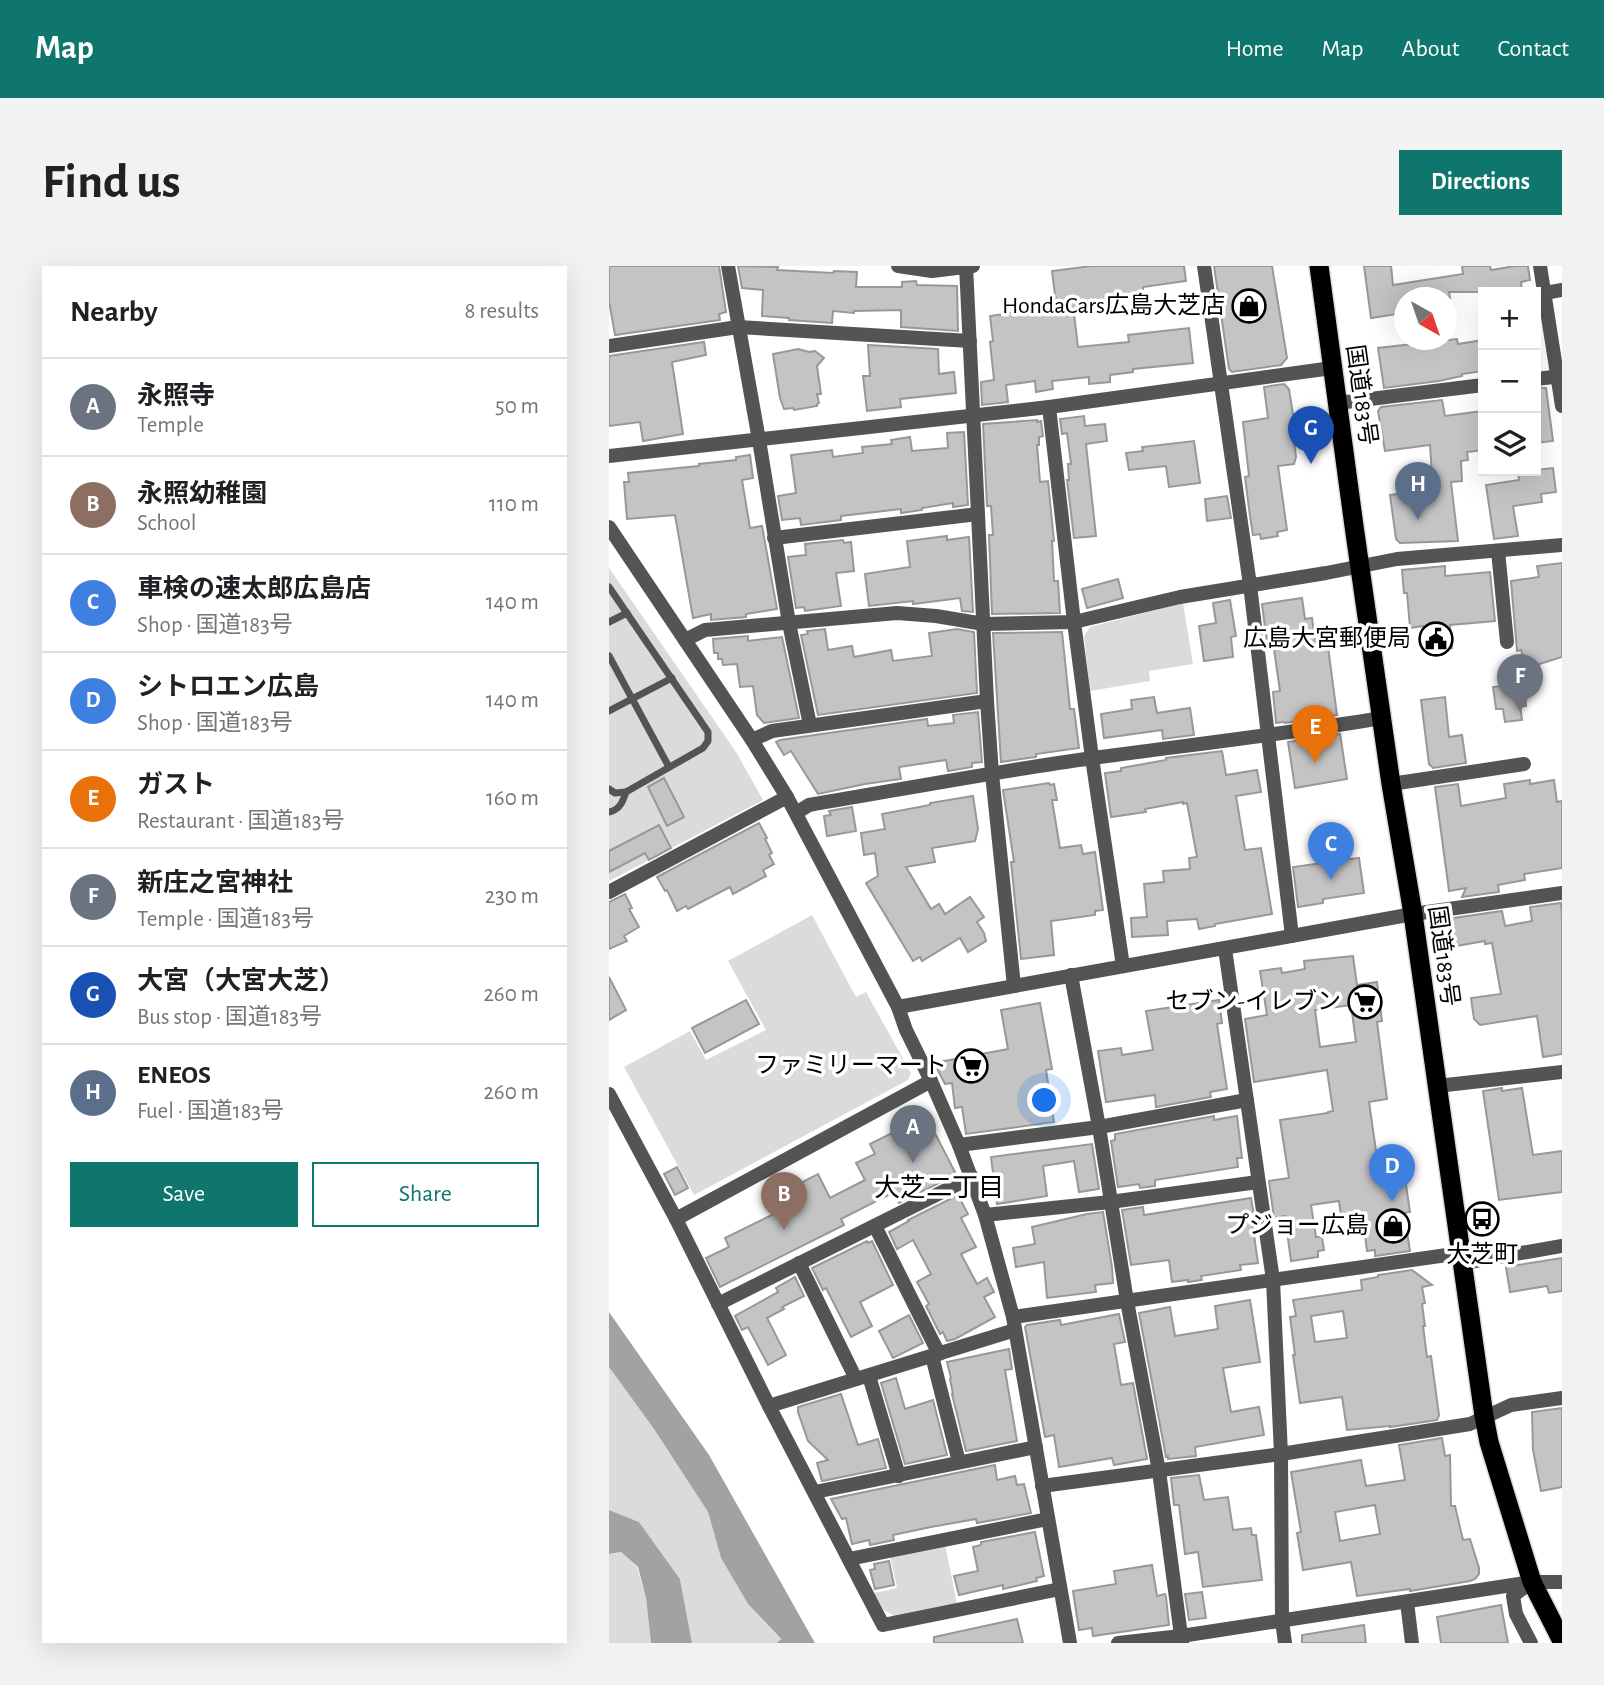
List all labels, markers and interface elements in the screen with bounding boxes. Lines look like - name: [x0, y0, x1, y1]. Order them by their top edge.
- text: Map: [35, 32, 94, 65]
- text: Home: [1226, 37, 1284, 61]
- text: Map: [1322, 37, 1364, 61]
- text: About: [1402, 37, 1459, 61]
- text: Contact: [1497, 37, 1569, 61]
- button: Directions: [1399, 150, 1562, 215]
- text: Find us: [42, 158, 181, 207]
- shop icon: HondaCars広島大芝店: [1230, 287, 1268, 325]
- north arrow: [1394, 287, 1457, 350]
- map controls: [1478, 287, 1541, 476]
- button: +: [1478, 287, 1541, 350]
- place label: HondaCars広島大芝店: [1002, 292, 1225, 318]
- text: Nearby: [70, 297, 158, 327]
- text: 8 results: [465, 300, 539, 323]
- street label: 国道183号: [1342, 343, 1382, 447]
- button: −: [1478, 350, 1541, 413]
- text: 永照寺: [137, 383, 215, 409]
- text: A: [86, 395, 100, 418]
- text: 50 m: [495, 395, 539, 418]
- pin: G: [1288, 406, 1334, 464]
- button: layers: [1478, 413, 1541, 476]
- text: Temple: [137, 414, 204, 437]
- pin: H: [1395, 462, 1441, 520]
- text: 永照幼稚園: [137, 481, 267, 507]
- text: B: [86, 493, 100, 516]
- text: 110 m: [489, 493, 539, 516]
- text: School: [137, 512, 196, 535]
- text: 車検の速太郎広島店: [137, 576, 371, 602]
- text: C: [87, 591, 99, 614]
- text: 140 m: [486, 591, 539, 614]
- text: Shop · 国道183号: [137, 614, 293, 637]
- public building icon: 広島大宮郵便局: [1417, 620, 1455, 658]
- place label: 広島大宮郵便局: [1243, 625, 1411, 651]
- pin: F: [1497, 654, 1543, 712]
- text: シトロエン広島: [137, 674, 319, 700]
- text: D: [85, 689, 101, 712]
- text: 140 m: [486, 689, 539, 712]
- pin: E: [1292, 705, 1338, 763]
- text: Shop · 国道183号: [137, 712, 293, 735]
- text: ガスト: [137, 772, 215, 798]
- text: E: [87, 787, 99, 810]
- text: 160 m: [486, 787, 539, 810]
- text: Restaurant · 国道183号: [137, 810, 344, 833]
- pin: C: [1308, 822, 1354, 880]
- text: 新庄之宮神社: [137, 870, 293, 896]
- text: F: [88, 885, 98, 908]
- text: 230 m: [485, 885, 539, 908]
- street label: 国道183号: [1424, 904, 1464, 1008]
- text: Temple · 国道183号: [137, 908, 314, 931]
- text: 大宮（大宮大芝）: [137, 968, 345, 994]
- text: G: [86, 983, 100, 1006]
- text: 260 m: [483, 983, 539, 1006]
- supermarket icon: セブン-イレブン: [1346, 983, 1384, 1021]
- place label: セブン-イレブン: [1166, 988, 1341, 1014]
- text: Bus stop · 国道183号: [137, 1006, 322, 1029]
- supermarket icon: ファミリーマート: [952, 1047, 990, 1085]
- place label: ファミリーマート: [755, 1054, 947, 1078]
- text: ENEOS: [137, 1062, 211, 1088]
- text: H: [85, 1081, 101, 1104]
- text: 260 m: [483, 1081, 539, 1104]
- your location: [1027, 1083, 1061, 1117]
- text: Fuel · 国道183号: [137, 1100, 284, 1123]
- pin: A: [890, 1105, 936, 1163]
- pin: D: [1369, 1144, 1415, 1202]
- button: Save: [70, 1162, 298, 1227]
- button: Share: [312, 1162, 539, 1227]
- pin: B: [761, 1172, 807, 1230]
- district label: 大芝二丁目: [874, 1174, 1004, 1201]
- bus stop icon: 大芝町: [1463, 1200, 1501, 1238]
- shop icon: プジョー広島: [1374, 1207, 1412, 1245]
- place label: プジョー広島: [1225, 1212, 1369, 1238]
- place label: 大芝町: [1446, 1241, 1518, 1267]

